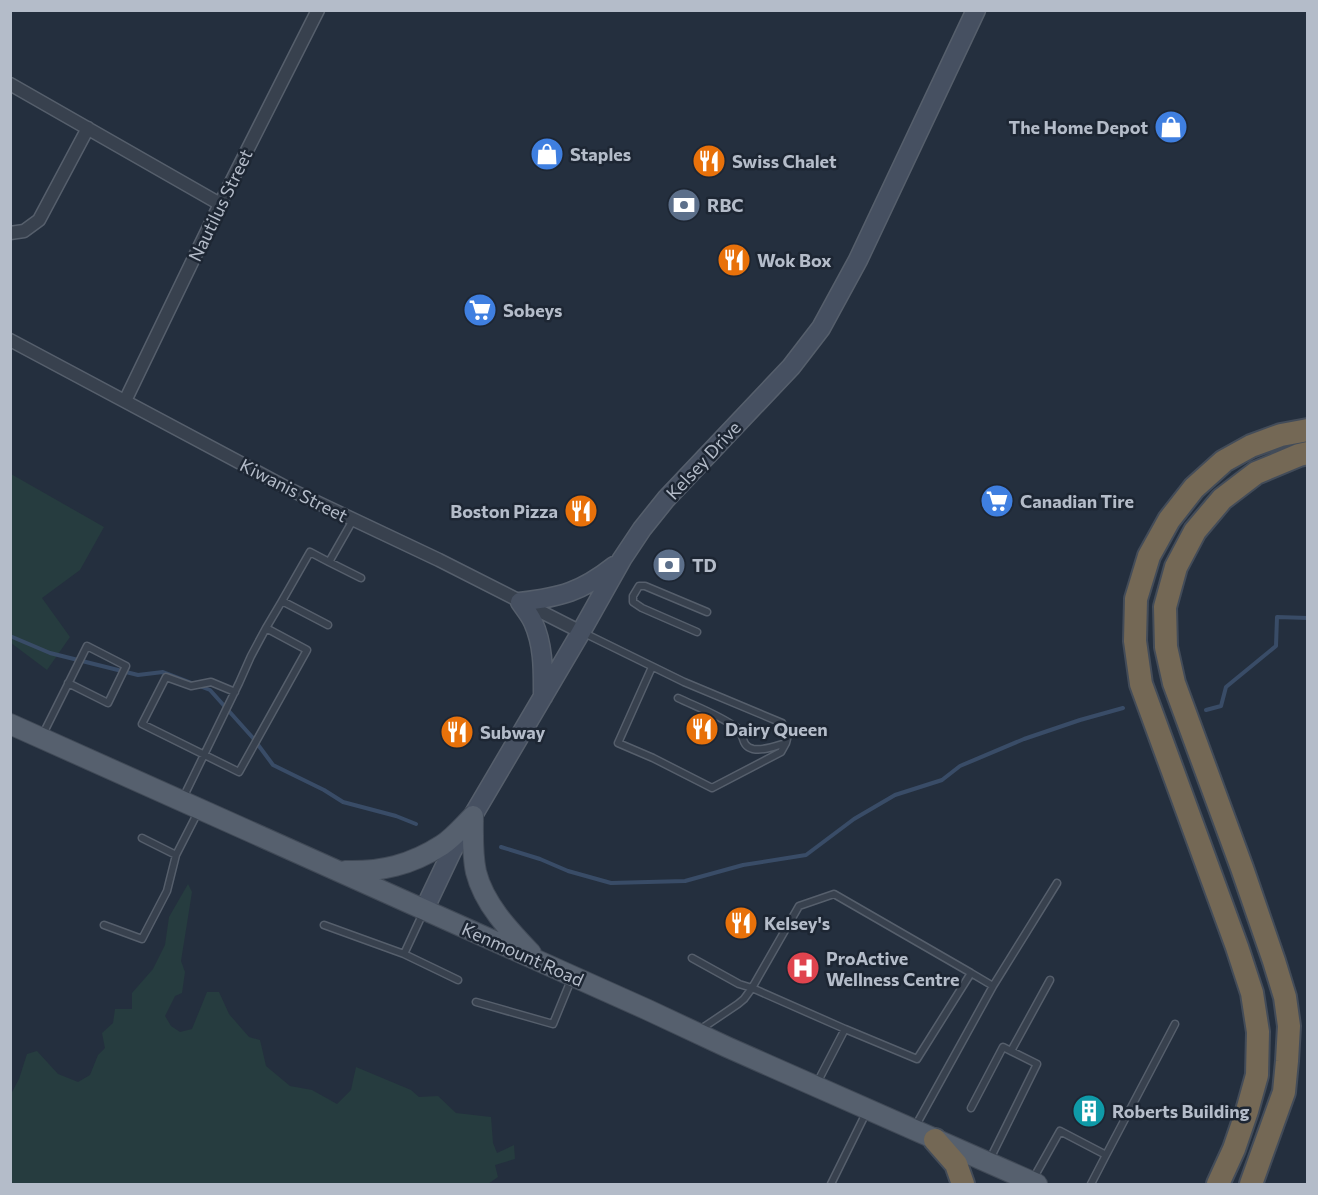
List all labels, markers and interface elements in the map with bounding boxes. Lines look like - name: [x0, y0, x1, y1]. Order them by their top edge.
- shop icon: The Home Depot: [1153, 109, 1189, 145]
- place label: The Home Depot: [1009, 116, 1148, 138]
- shop icon: Staples: [529, 136, 565, 172]
- place label: Staples: [570, 143, 631, 165]
- restaurant icon: Swiss Chalet: [691, 143, 727, 179]
- street label: Nautilus Street: [183, 145, 257, 265]
- place label: Swiss Chalet: [732, 150, 837, 172]
- bank icon: RBC: [666, 187, 702, 223]
- place label: RBC: [707, 194, 744, 216]
- restaurant icon: Wok Box: [716, 242, 752, 278]
- place label: Wok Box: [757, 249, 832, 271]
- supermarket icon: Sobeys: [462, 292, 498, 328]
- place label: Sobeys: [503, 299, 562, 321]
- street label: Kelsey Drive: [661, 416, 745, 504]
- street label: Kiwanis Street: [237, 453, 351, 527]
- supermarket icon: Canadian Tire: [979, 483, 1015, 519]
- place label: Canadian Tire: [1020, 490, 1134, 512]
- restaurant icon: Boston Pizza: [563, 493, 599, 529]
- place label: Boston Pizza: [450, 500, 558, 522]
- bank icon: TD: [651, 547, 687, 583]
- place label: TD: [692, 554, 717, 576]
- restaurant icon: Dairy Queen: [684, 711, 720, 747]
- restaurant icon: Subway: [439, 714, 475, 750]
- place label: Dairy Queen: [725, 718, 828, 740]
- place label: Subway: [480, 721, 545, 743]
- restaurant icon: Kelsey's: [723, 905, 759, 941]
- place label: Kelsey's: [764, 912, 830, 934]
- street label: Kenmount Road: [459, 917, 587, 991]
- place label: ProActive Wellness Centre: [826, 947, 959, 990]
- hospital icon: ProActive Wellness Centre: [785, 950, 821, 986]
- building icon: Roberts Building: [1071, 1093, 1107, 1129]
- place label: Roberts Building: [1112, 1100, 1250, 1122]

